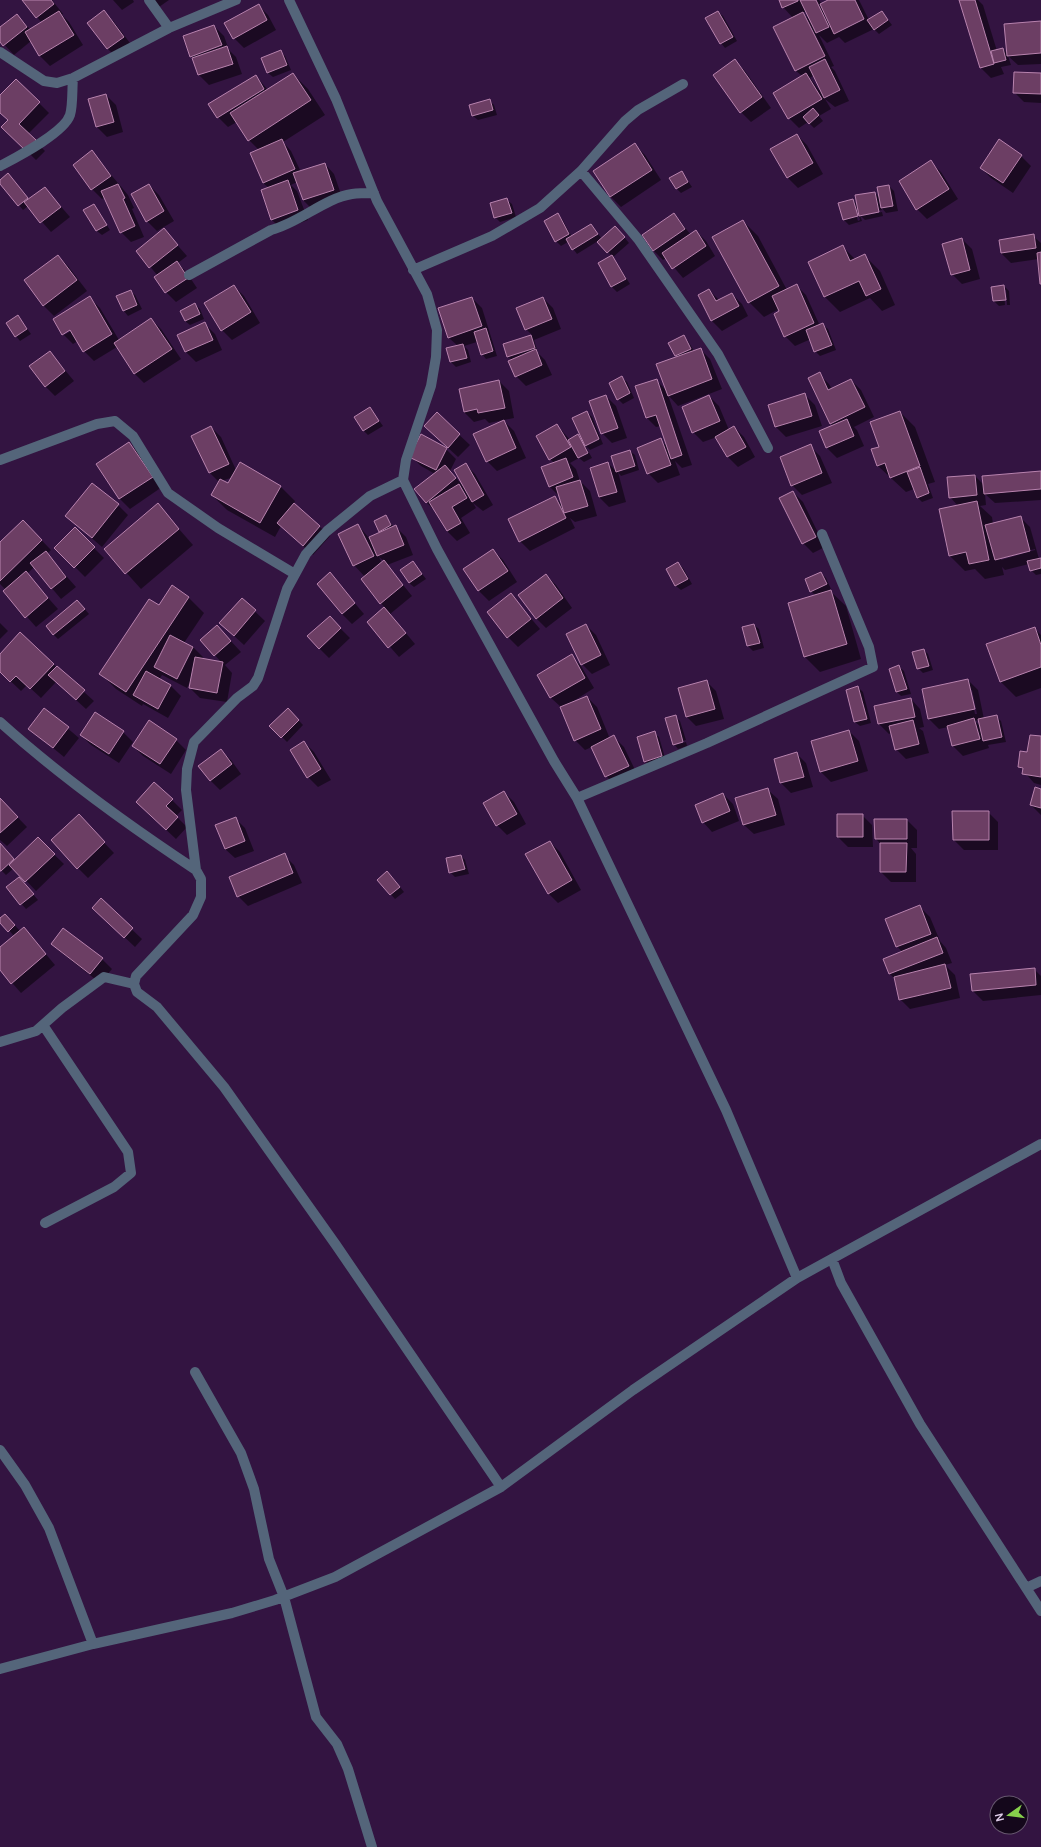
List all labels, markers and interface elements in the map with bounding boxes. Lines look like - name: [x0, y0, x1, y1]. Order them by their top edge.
- north arrow: [989, 1795, 1029, 1835]
- text: N: [991, 1812, 1007, 1823]

